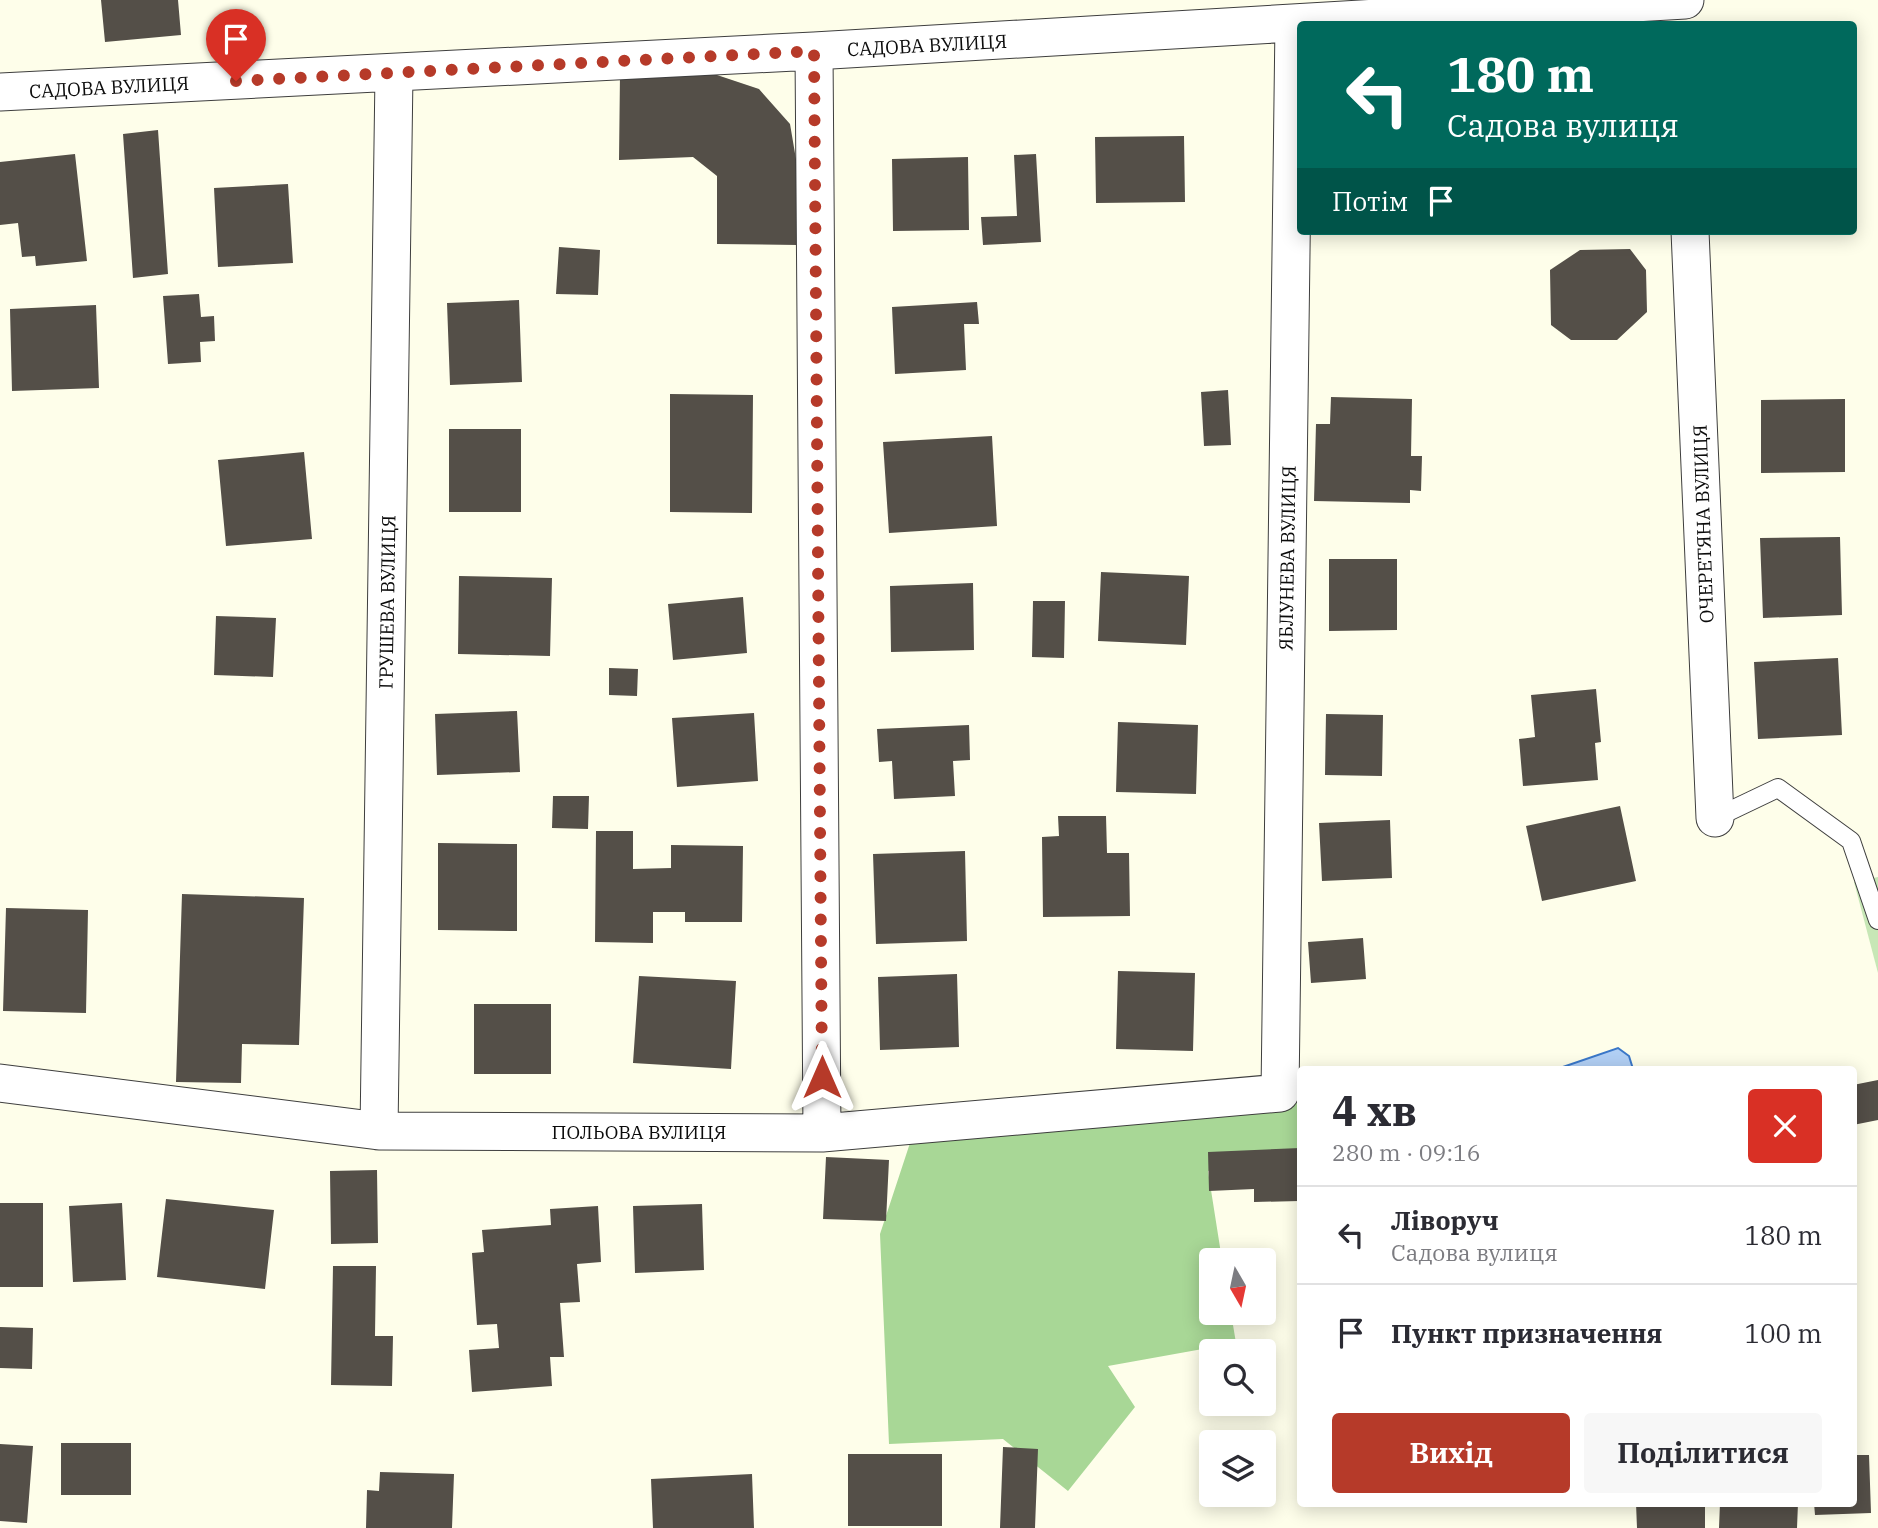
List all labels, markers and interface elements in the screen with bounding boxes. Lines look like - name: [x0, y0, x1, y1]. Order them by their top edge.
- pin: [206, 9, 266, 81]
- icon: arrive: [217, 20, 255, 58]
- street label: САДОВА ВУЛИЦЯ: [846, 29, 1008, 61]
- text: 180 m: [1447, 42, 1594, 105]
- icon: left: [1332, 49, 1423, 140]
- street label: САДОВА ВУЛИЦЯ: [28, 71, 190, 103]
- text: Садова вулиця: [1447, 104, 1679, 146]
- icon: arrive: [1422, 182, 1460, 220]
- text: Потім: [1332, 184, 1408, 218]
- street label: ОЧЕРЕТЯНА ВУЛИЦЯ: [1688, 424, 1718, 624]
- street label: ЯБЛУНЕВА ВУЛИЦЯ: [1273, 465, 1301, 651]
- street label: ГРУШЕВА ВУЛИЦЯ: [373, 515, 401, 689]
- position arrow: [785, 1040, 859, 1114]
- text: 4 хв: [1332, 1083, 1417, 1138]
- button: close: [1748, 1089, 1822, 1163]
- street label: ПОЛЬОВА ВУЛИЦЯ: [551, 1120, 727, 1144]
- text: 280 m · 09:16: [1332, 1137, 1481, 1167]
- text: Ліворуч: [1391, 1203, 1499, 1237]
- icon: left: [1332, 1216, 1370, 1254]
- text: 180 m: [1744, 1218, 1822, 1252]
- text: Садова вулиця: [1391, 1237, 1558, 1267]
- north arrow: [1199, 1248, 1276, 1325]
- map controls: [1199, 1248, 1276, 1507]
- icon: arrive: [1332, 1314, 1370, 1352]
- text: Пункт призначення: [1391, 1316, 1663, 1350]
- text: 100 m: [1744, 1316, 1822, 1350]
- button: search: [1199, 1339, 1276, 1416]
- button: Вихід: [1332, 1413, 1570, 1493]
- button: Поділитися: [1584, 1413, 1822, 1493]
- button: layers: [1199, 1430, 1276, 1507]

